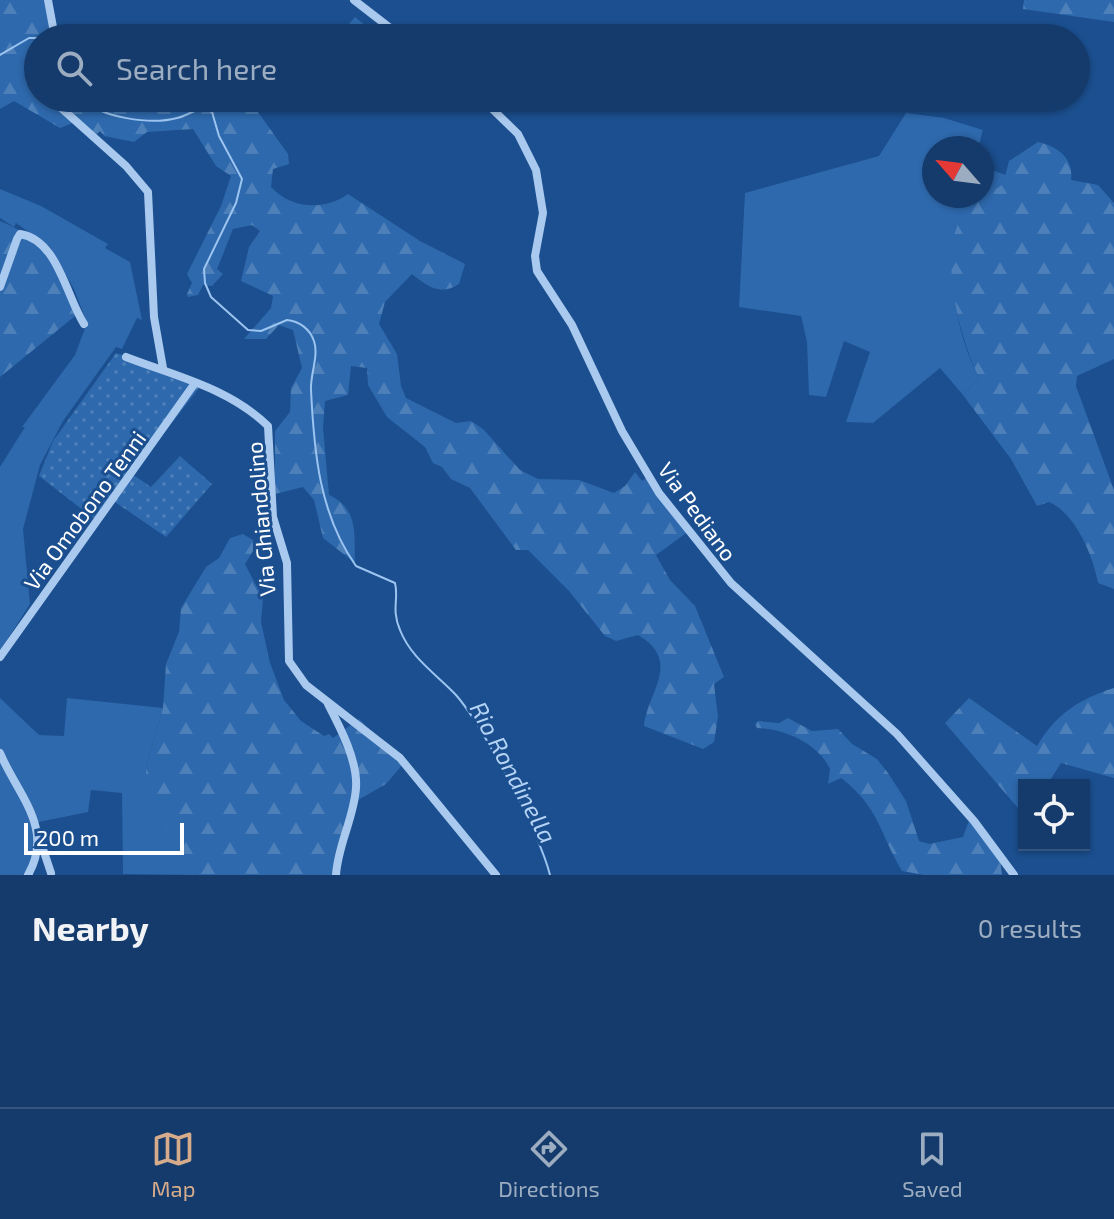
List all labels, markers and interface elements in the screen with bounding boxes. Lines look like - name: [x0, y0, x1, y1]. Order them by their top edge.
- search box: [24, 24, 1090, 112]
- icon: search: [52, 46, 96, 90]
- text: Search here: [116, 50, 277, 86]
- north arrow: [922, 136, 994, 208]
- street label: Via Omobono Tenni: [18, 425, 150, 595]
- street label: Via Ghiandolino: [240, 441, 280, 597]
- street label: Via Pediano: [653, 456, 743, 566]
- water label: Rio Rondinella: [465, 696, 563, 848]
- map controls: [1018, 779, 1090, 851]
- button: locate: [1018, 779, 1090, 851]
- scale bar: [24, 819, 184, 855]
- text: 200 m: [36, 824, 99, 850]
- text: Nearby: [32, 907, 149, 948]
- text: 0 results: [978, 912, 1082, 943]
- tab: Map: [151, 1127, 195, 1201]
- tab: Directions: [498, 1127, 600, 1201]
- tab: Saved: [902, 1127, 963, 1201]

